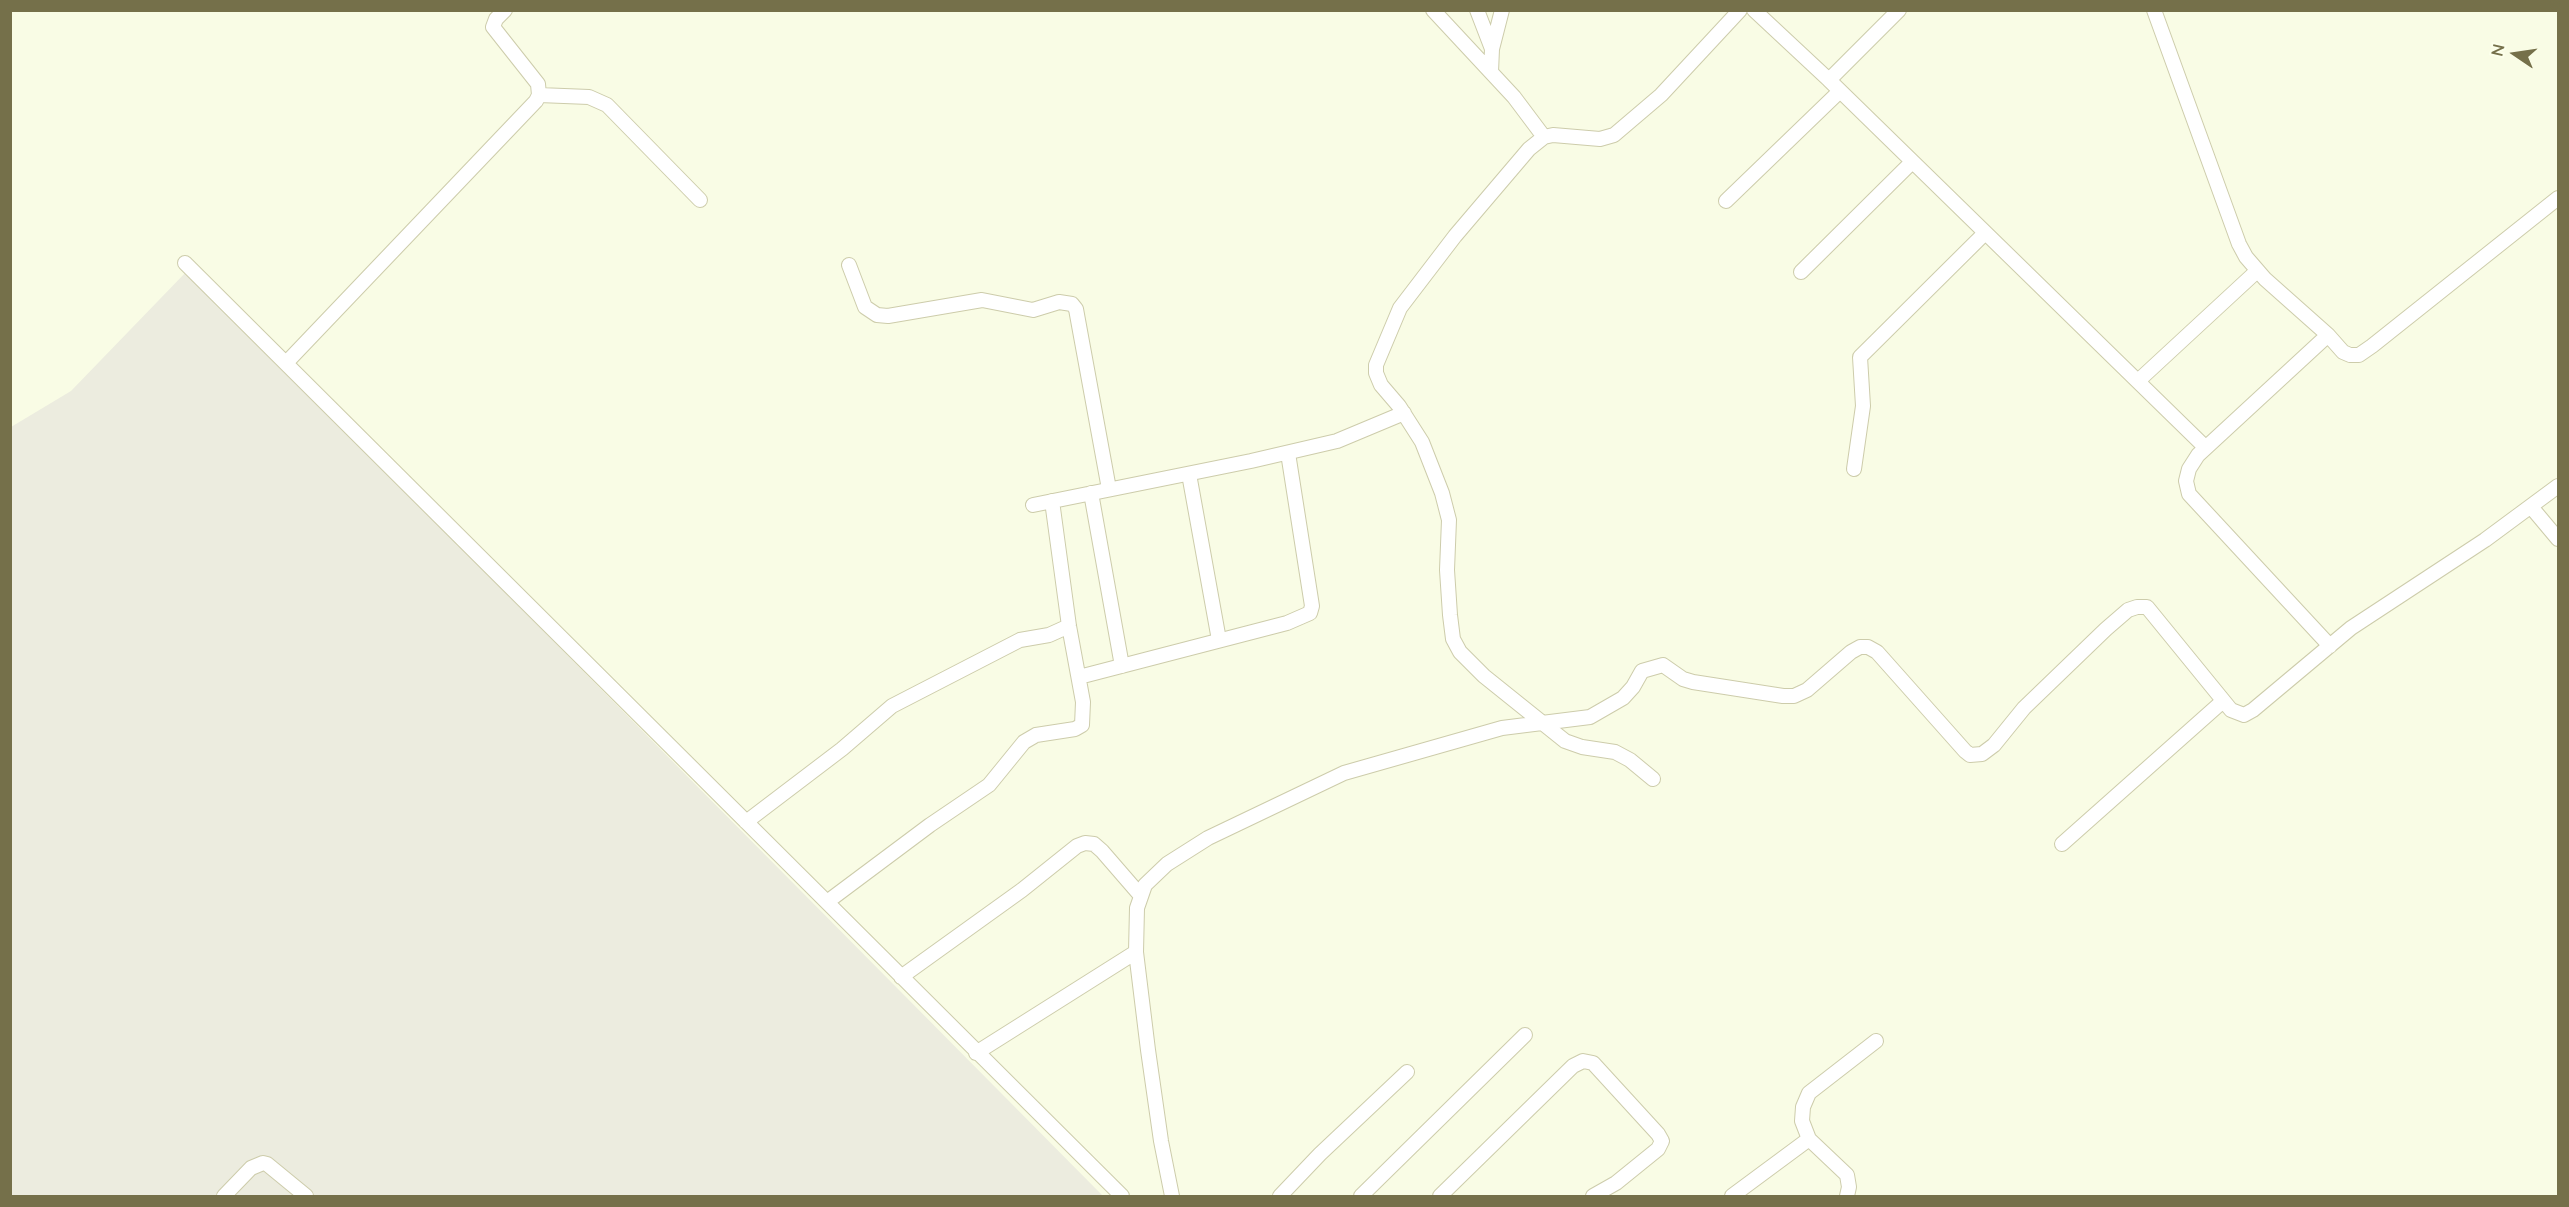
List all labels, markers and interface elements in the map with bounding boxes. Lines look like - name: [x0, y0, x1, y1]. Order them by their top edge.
- north arrow: [2485, 24, 2545, 84]
- text: N: [2486, 42, 2509, 58]

